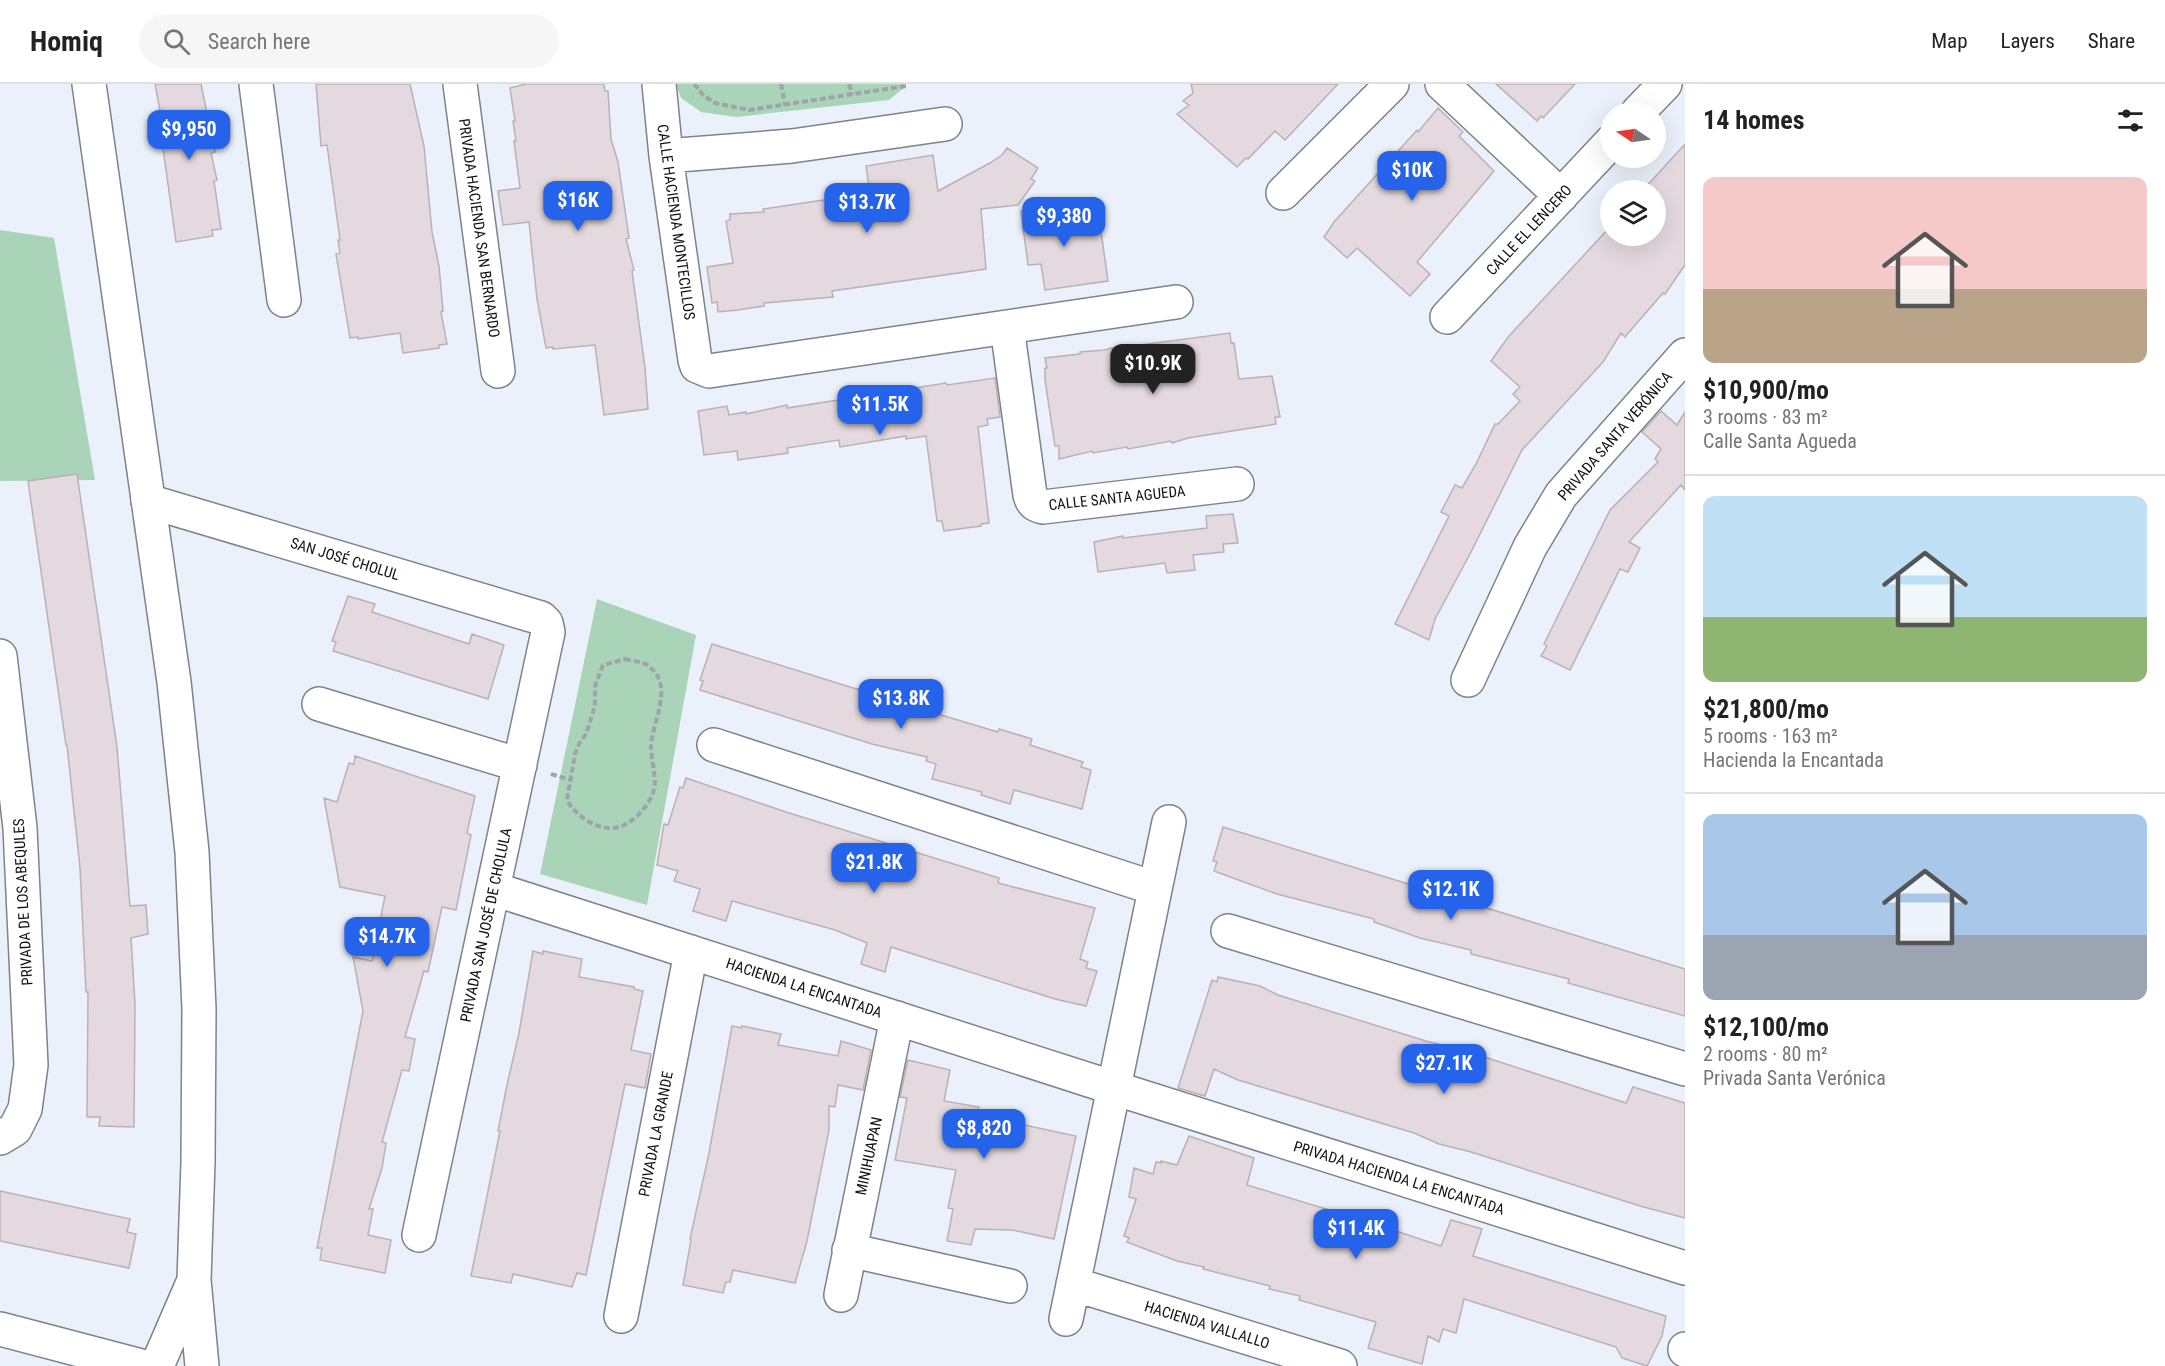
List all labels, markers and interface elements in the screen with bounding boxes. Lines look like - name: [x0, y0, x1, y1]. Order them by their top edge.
- search box: [139, 14, 559, 68]
- text: Homiq: [30, 25, 103, 58]
- icon: search: [160, 25, 193, 58]
- text: Search here: [208, 29, 310, 54]
- text: Map: [1931, 29, 1968, 53]
- text: Layers: [2001, 29, 2055, 53]
- text: Share: [2088, 29, 2135, 53]
- north arrow: [1600, 102, 1666, 168]
- map controls: [1600, 102, 1666, 246]
- icon: filters: [2114, 104, 2147, 137]
- text: 14 homes: [1703, 105, 1805, 135]
- pin: $9,950: [140, 110, 238, 161]
- text: $9,950: [161, 117, 217, 141]
- street label: PRIVADA HACIENDA SAN BERNARDO: [455, 117, 503, 339]
- street label: CALLE HACIENDA MONTECILLOS: [653, 123, 699, 321]
- pin: $10K: [1376, 151, 1448, 202]
- text: $10K: [1391, 158, 1433, 182]
- button: layers: [1600, 180, 1666, 246]
- pin: $16K: [542, 181, 614, 232]
- street label: CALLE EL LENCERO: [1482, 181, 1576, 279]
- pin: $13.7K: [818, 183, 916, 234]
- text: $16K: [557, 188, 599, 212]
- text: $13.7K: [838, 190, 896, 214]
- pin: $9,380: [1015, 197, 1113, 248]
- text: $9,380: [1036, 204, 1092, 228]
- icon: home: [1871, 216, 1979, 324]
- pin: $10.9K: [1104, 344, 1202, 395]
- text: $10.9K: [1124, 351, 1182, 375]
- street label: PRIVADA SANTA VERÓNICA: [1554, 368, 1676, 504]
- text: $10,900/mo: [1703, 375, 1829, 405]
- pin: $11.5K: [831, 385, 929, 436]
- text: $11.5K: [851, 392, 909, 416]
- text: 3 rooms · 83 m²: [1703, 405, 1828, 429]
- text: Calle Santa Agueda: [1703, 429, 1857, 453]
- street label: CALLE SANTA AGUEDA: [1048, 482, 1187, 514]
- street label: SAN JOSÉ CHOLUL: [288, 534, 402, 584]
- icon: home: [1871, 535, 1979, 643]
- pin: $13.8K: [852, 679, 950, 730]
- text: $13.8K: [872, 686, 930, 710]
- text: $21,800/mo: [1703, 694, 1829, 724]
- text: 5 rooms · 163 m²: [1703, 724, 1838, 748]
- text: Hacienda la Encantada: [1703, 748, 1884, 772]
- street label: PRIVADA DE LOS ABEQULES: [10, 818, 36, 986]
- street label: PRIVADA SAN JOSÉ DE CHOLULA: [457, 826, 516, 1024]
- pin: $21.8K: [825, 843, 923, 894]
- text: $21.8K: [845, 850, 903, 874]
- icon: home: [1871, 853, 1979, 961]
- pin: $12.1K: [1402, 870, 1500, 921]
- text: $12.1K: [1422, 877, 1480, 901]
- pin: $14.7K: [338, 917, 436, 968]
- text: $14.7K: [358, 924, 416, 948]
- street label: HACIENDA LA ENCANTADA: [724, 954, 885, 1022]
- text: $12,100/mo: [1703, 1012, 1829, 1042]
- text: 2 rooms · 80 m²: [1703, 1042, 1828, 1066]
- pin: $27.1K: [1395, 1044, 1493, 1095]
- text: $27.1K: [1415, 1051, 1473, 1075]
- text: Privada Santa Verónica: [1703, 1066, 1886, 1090]
- street label: PRIVADA LA GRANDE: [635, 1070, 677, 1198]
- pin: $8,820: [935, 1109, 1033, 1160]
- street label: MINIHUAPAN: [852, 1115, 886, 1197]
- text: $8,820: [956, 1116, 1012, 1140]
- street label: PRIVADA HACIENDA LA ENCANTADA: [1291, 1137, 1507, 1219]
- pin: $11.4K: [1307, 1209, 1405, 1260]
- text: $11.4K: [1327, 1216, 1385, 1240]
- street label: HACIENDA VALLALLO: [1142, 1297, 1272, 1353]

